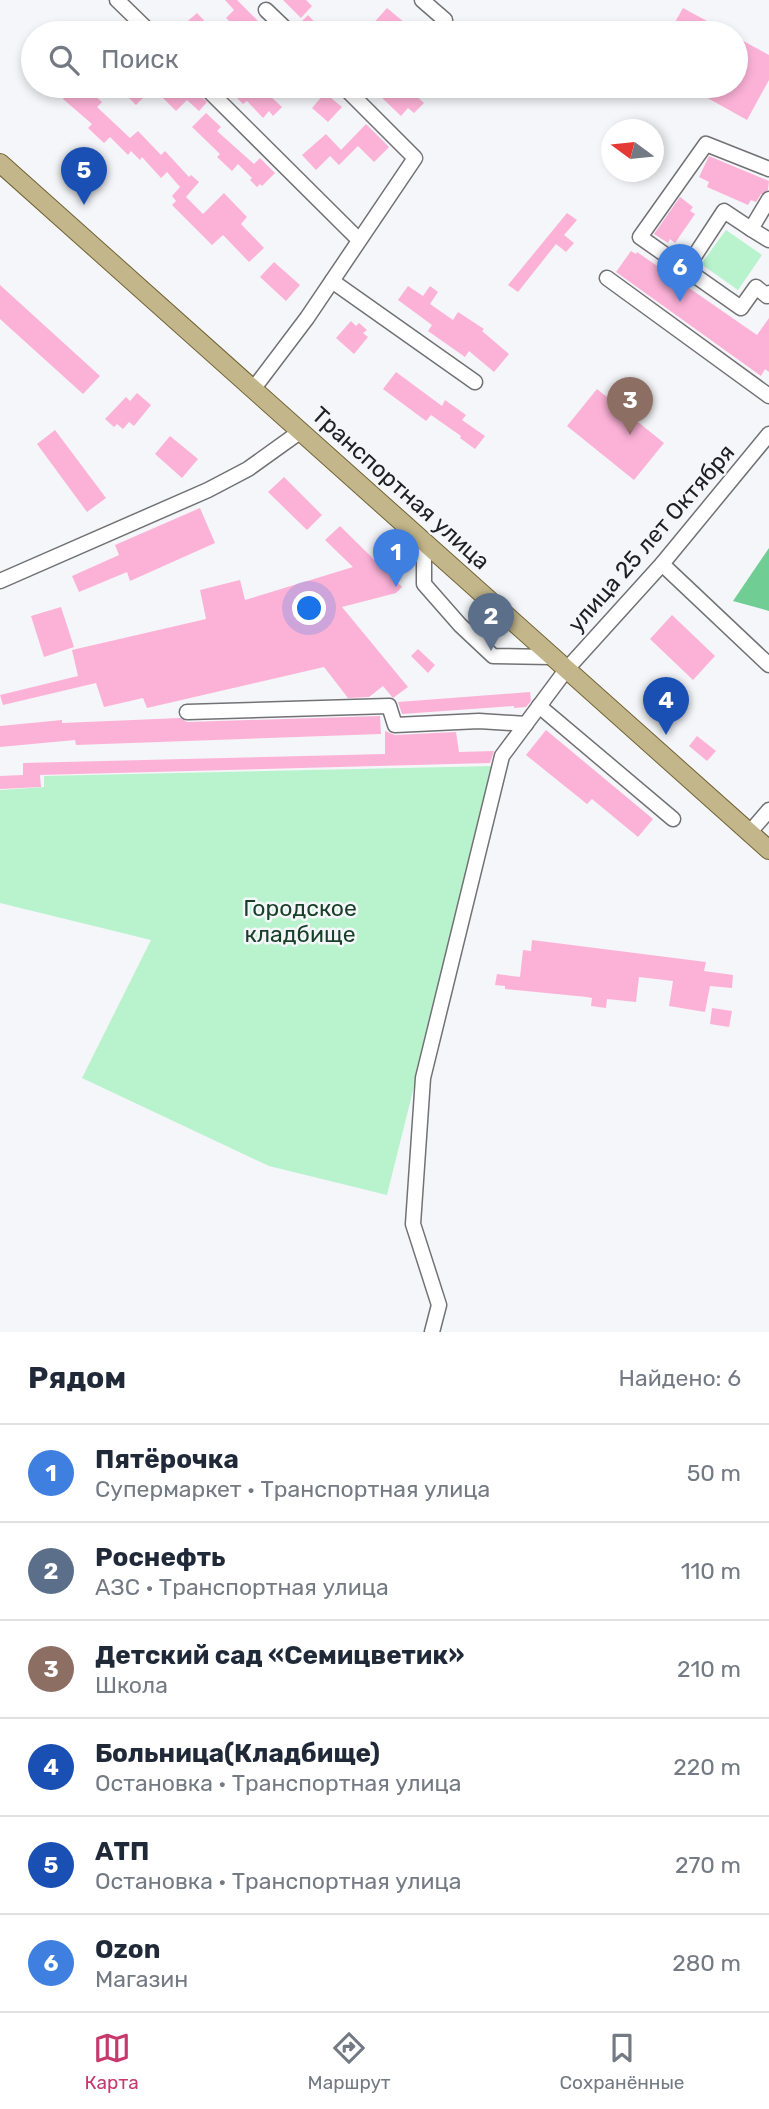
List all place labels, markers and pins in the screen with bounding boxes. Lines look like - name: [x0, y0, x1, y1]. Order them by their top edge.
- pin: 5: [61, 147, 107, 205]
- pin: 6: [657, 244, 703, 302]
- pin: 3: [607, 377, 653, 435]
- pin: 1: [373, 529, 419, 587]
- pin: 2: [468, 593, 514, 651]
- pin: 4: [643, 677, 689, 735]

